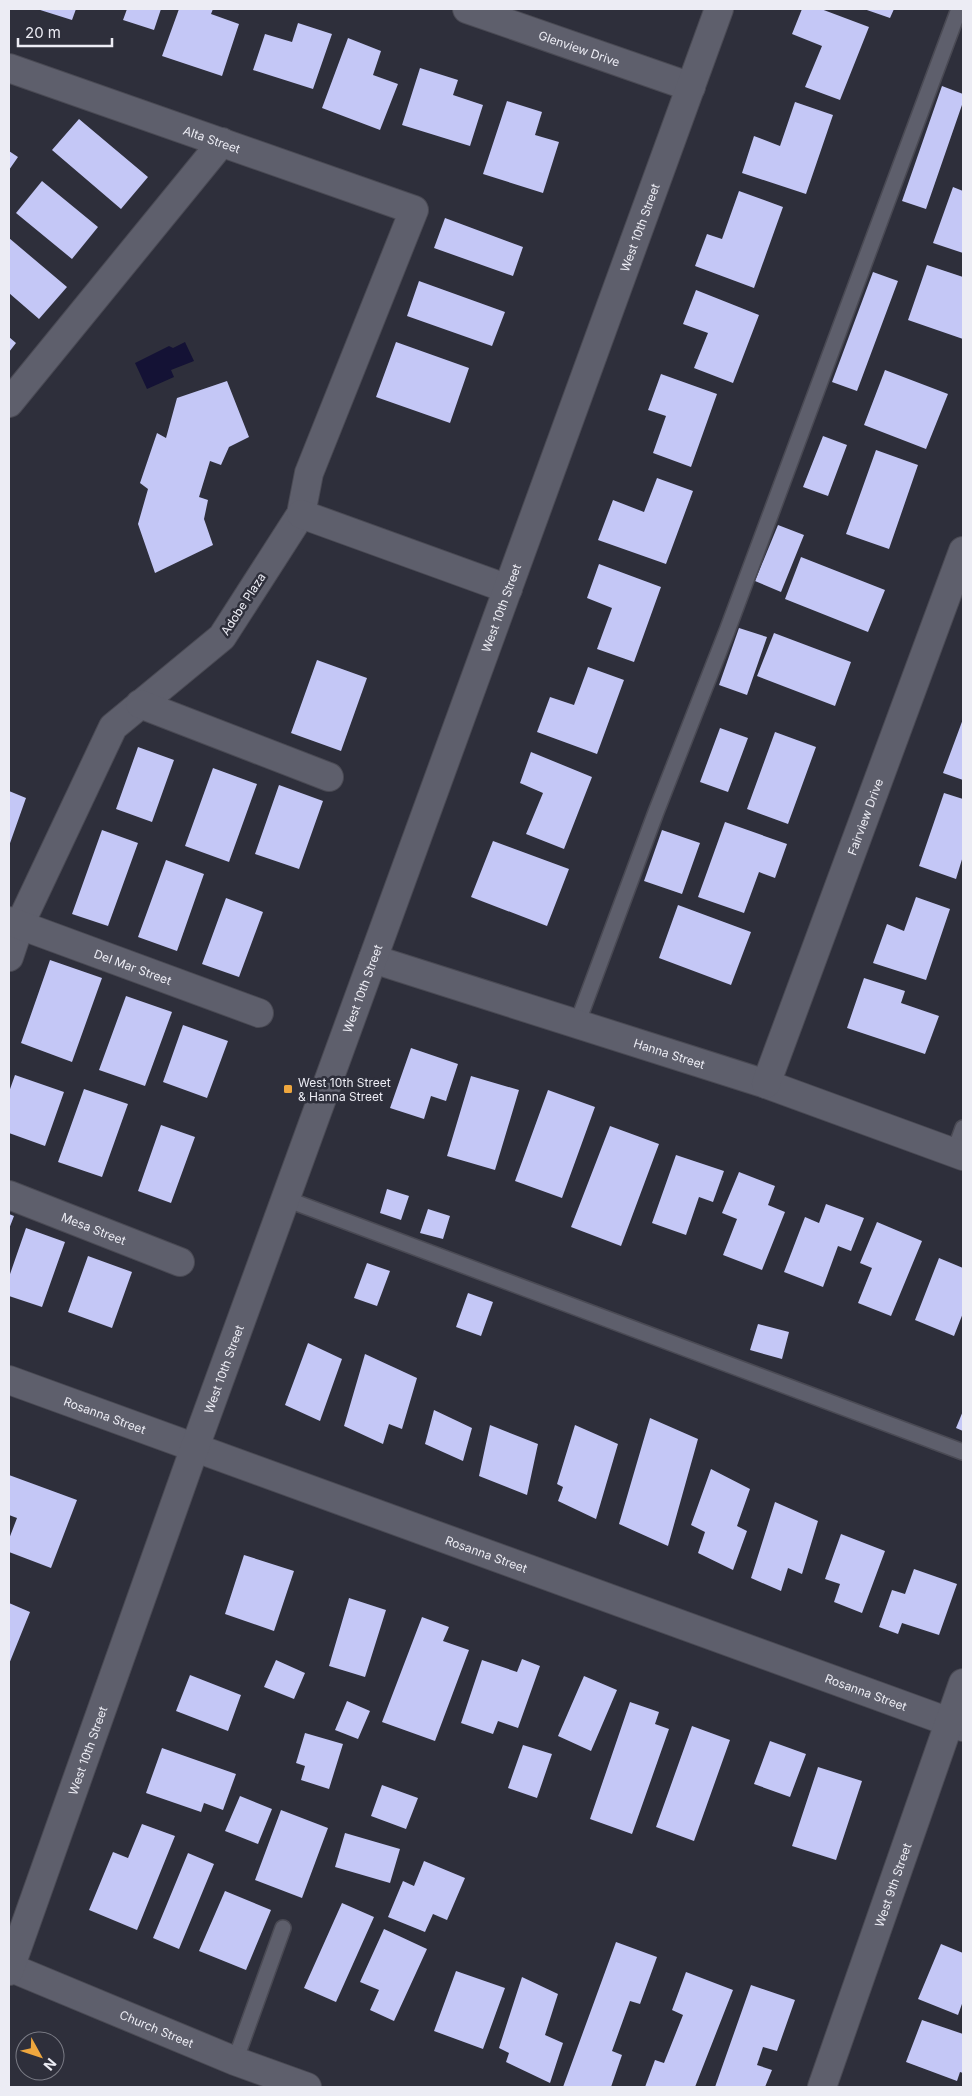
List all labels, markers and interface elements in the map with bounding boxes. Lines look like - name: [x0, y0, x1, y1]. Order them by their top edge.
- scale bar: [18, 15, 111, 47]
- text: 20 m: [25, 23, 61, 42]
- street label: Glenview Drive: [537, 27, 622, 69]
- street label: Alta Street: [181, 122, 242, 156]
- street label: West 10th Street: [616, 181, 662, 274]
- street label: West 10th Street: [478, 562, 524, 654]
- street label: Adobe Plaza: [217, 570, 269, 638]
- street label: Fairview Drive: [844, 776, 886, 857]
- street label: West 10th Street: [339, 942, 385, 1035]
- street label: Del Mar Street: [92, 945, 174, 988]
- street label: Hanna Street: [632, 1035, 707, 1072]
- place label: West 10th Street & Hanna Street: [298, 1075, 391, 1104]
- marker: West 10th Street & Hanna Street: [282, 1083, 294, 1095]
- street label: Mesa Street: [59, 1209, 128, 1248]
- street label: West 10th Street: [200, 1323, 246, 1415]
- street label: Rosanna Street: [62, 1393, 148, 1437]
- street label: Rosanna Street: [443, 1532, 529, 1575]
- street label: Rosanna Street: [823, 1670, 909, 1714]
- street label: West 10th Street: [65, 1704, 110, 1797]
- street label: West 9th Street: [871, 1841, 914, 1929]
- street label: Church Street: [118, 2006, 196, 2050]
- north arrow: [15, 2031, 65, 2081]
- text: N: [40, 2055, 60, 2074]

